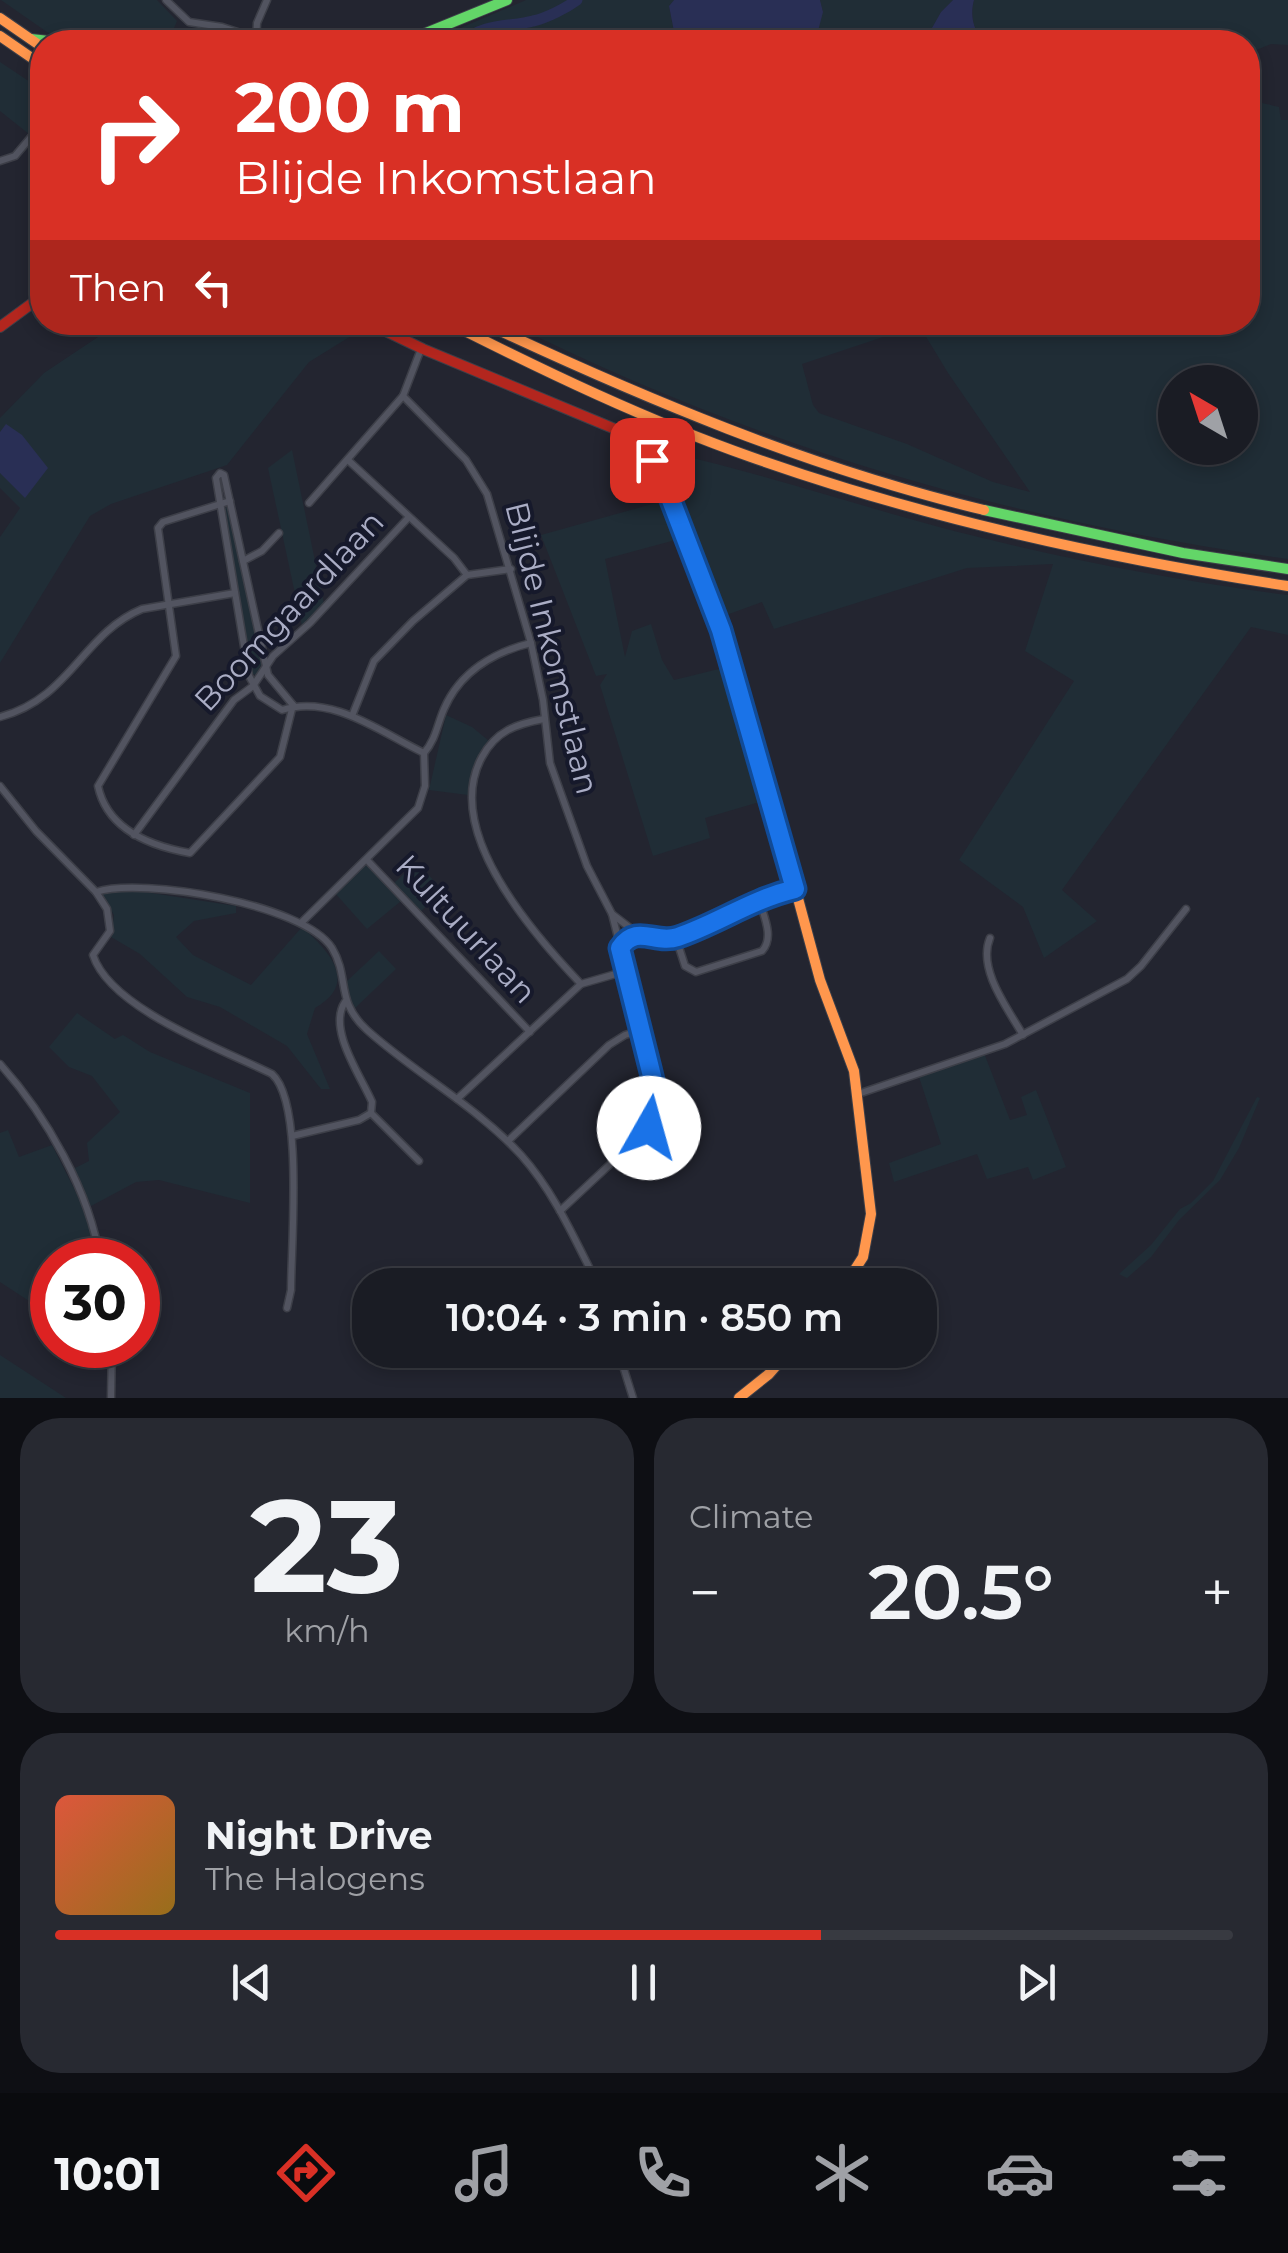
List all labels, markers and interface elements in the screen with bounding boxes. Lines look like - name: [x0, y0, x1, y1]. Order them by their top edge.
- text: 200 m: [235, 64, 465, 150]
- icon: right: [70, 70, 200, 200]
- text: Blijde Inkomstlaan: [235, 150, 657, 205]
- icon: left: [186, 260, 241, 315]
- text: Then: [70, 264, 166, 311]
- north arrow: [1158, 365, 1258, 465]
- map controls: [1158, 365, 1258, 465]
- pin: [610, 418, 695, 503]
- icon: arrive: [625, 433, 680, 488]
- street label: Blijde Inkomstlaan: [497, 498, 608, 798]
- street label: Boomgaardlaan: [186, 502, 392, 719]
- street label: Kultuurlaan: [388, 846, 545, 1011]
- position arrow: [597, 1076, 701, 1180]
- speed limit sign: 30: [30, 1238, 160, 1368]
- text: 10:04 · 3 min · 850 m: [446, 1294, 843, 1341]
- text: 23: [250, 1466, 404, 1625]
- text: Climate: [689, 1497, 813, 1536]
- text: 20.5°: [868, 1546, 1054, 1638]
- text: −: [689, 1559, 721, 1626]
- text: +: [1201, 1559, 1233, 1626]
- text: km/h: [284, 1611, 370, 1650]
- text: Night Drive: [205, 1812, 432, 1859]
- text: The Halogens: [205, 1859, 425, 1898]
- icon: previous: [224, 1955, 279, 2010]
- icon: pause: [616, 1955, 671, 2010]
- icon: next: [1009, 1955, 1064, 2010]
- icon: directions: [271, 2138, 341, 2208]
- icon: music: [449, 2138, 519, 2208]
- icon: phone: [628, 2138, 698, 2208]
- icon: climate: [807, 2138, 877, 2208]
- icon: car: [985, 2138, 1055, 2208]
- icon: filters: [1164, 2138, 1234, 2208]
- text: 10:01: [54, 2146, 162, 2201]

